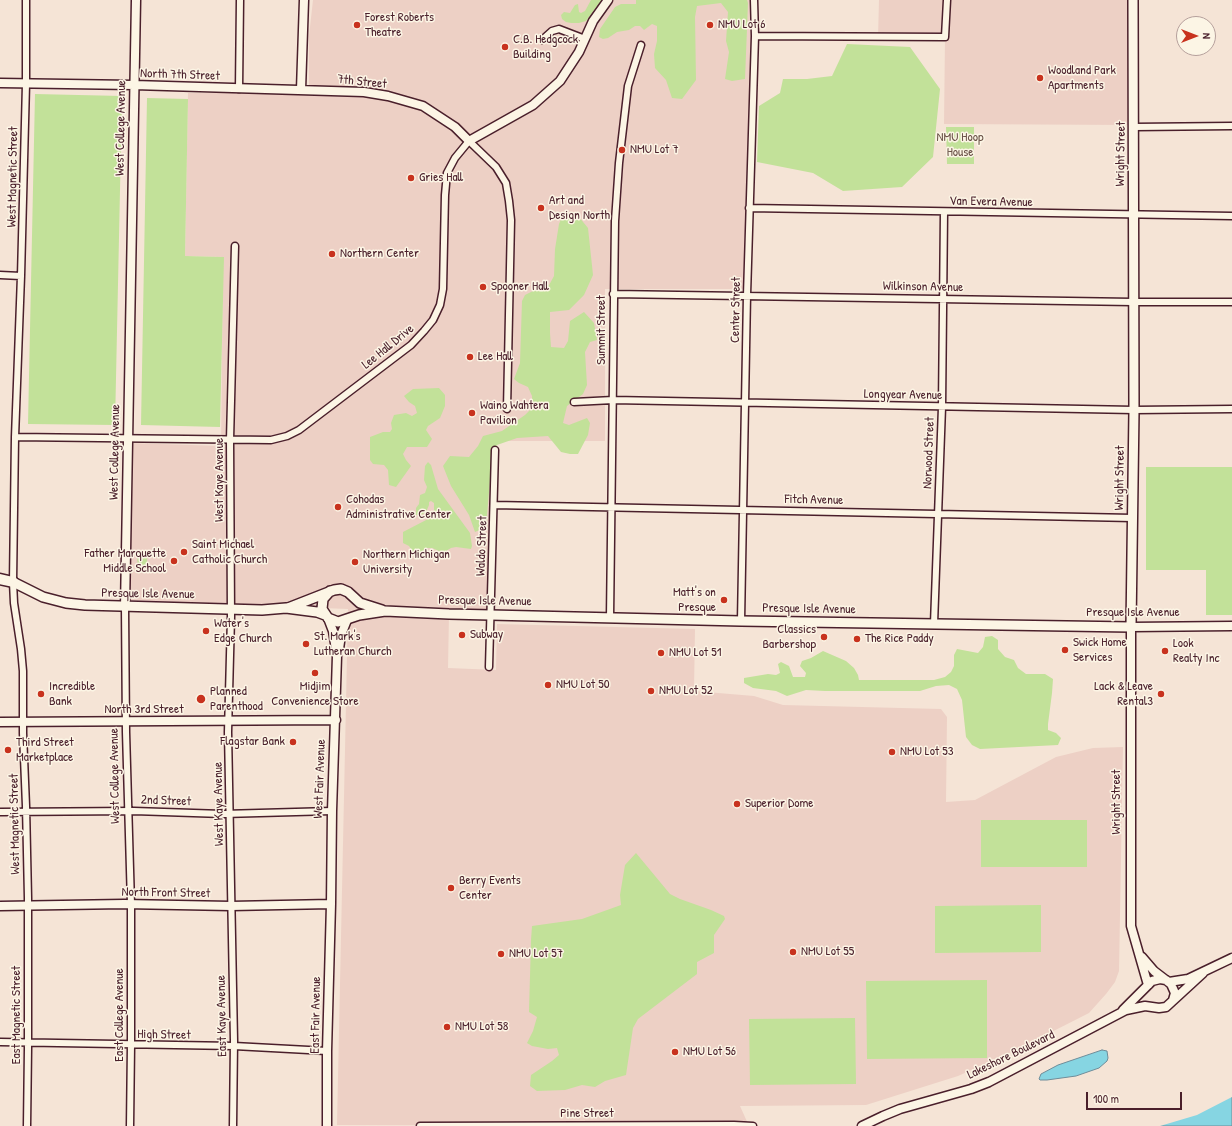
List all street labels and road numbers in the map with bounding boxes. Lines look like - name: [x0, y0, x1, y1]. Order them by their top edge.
- street label: North 7th Street: [140, 66, 220, 84]
- street label: 7th Street: [337, 72, 387, 92]
- street label: West College Avenue: [112, 80, 130, 176]
- street label: Wright Street: [1113, 121, 1129, 187]
- street label: West Magnetic Street: [4, 126, 22, 228]
- street label: Van Evera Avenue: [949, 193, 1033, 211]
- street label: Center Street: [728, 277, 744, 343]
- street label: Wilkinson Avenue: [883, 278, 963, 296]
- street label: Summit Street: [594, 295, 610, 365]
- street label: Lee Hall Drive: [359, 321, 417, 373]
- street label: Longyear Avenue: [864, 387, 942, 403]
- street label: West College Avenue: [106, 404, 124, 500]
- street label: Norwood Street: [920, 417, 938, 489]
- street label: West Kaye Avenue: [212, 438, 228, 522]
- street label: Wright Street: [1112, 445, 1128, 511]
- street label: Fitch Avenue: [785, 492, 843, 508]
- street label: Waldo Street: [473, 516, 491, 576]
- street label: Presque Isle Avenue: [101, 585, 195, 603]
- street label: Presque Isle Avenue: [438, 592, 532, 610]
- street label: Presque Isle Avenue: [762, 600, 856, 618]
- street label: Presque Isle Avenue: [1086, 605, 1180, 621]
- street label: North 3rd Street: [104, 702, 184, 718]
- street label: West College Avenue: [106, 728, 124, 824]
- street label: West Fair Avenue: [311, 739, 329, 819]
- street label: West Kaye Avenue: [210, 762, 228, 846]
- street label: Wright Street: [1109, 770, 1125, 834]
- street label: West Magnetic Street: [6, 773, 24, 875]
- street label: 2nd Street: [141, 792, 191, 810]
- street label: North Front Street: [121, 884, 211, 902]
- street label: East Magnetic Street: [9, 966, 25, 1064]
- street label: East College Avenue: [112, 968, 128, 1062]
- street label: East Kaye Avenue: [213, 975, 231, 1057]
- street label: East Fair Avenue: [308, 976, 324, 1054]
- street label: High Street: [137, 1027, 191, 1043]
- street label: Lakeshore Boulevard: [965, 1027, 1057, 1083]
- street label: Pine Street: [560, 1106, 614, 1122]

